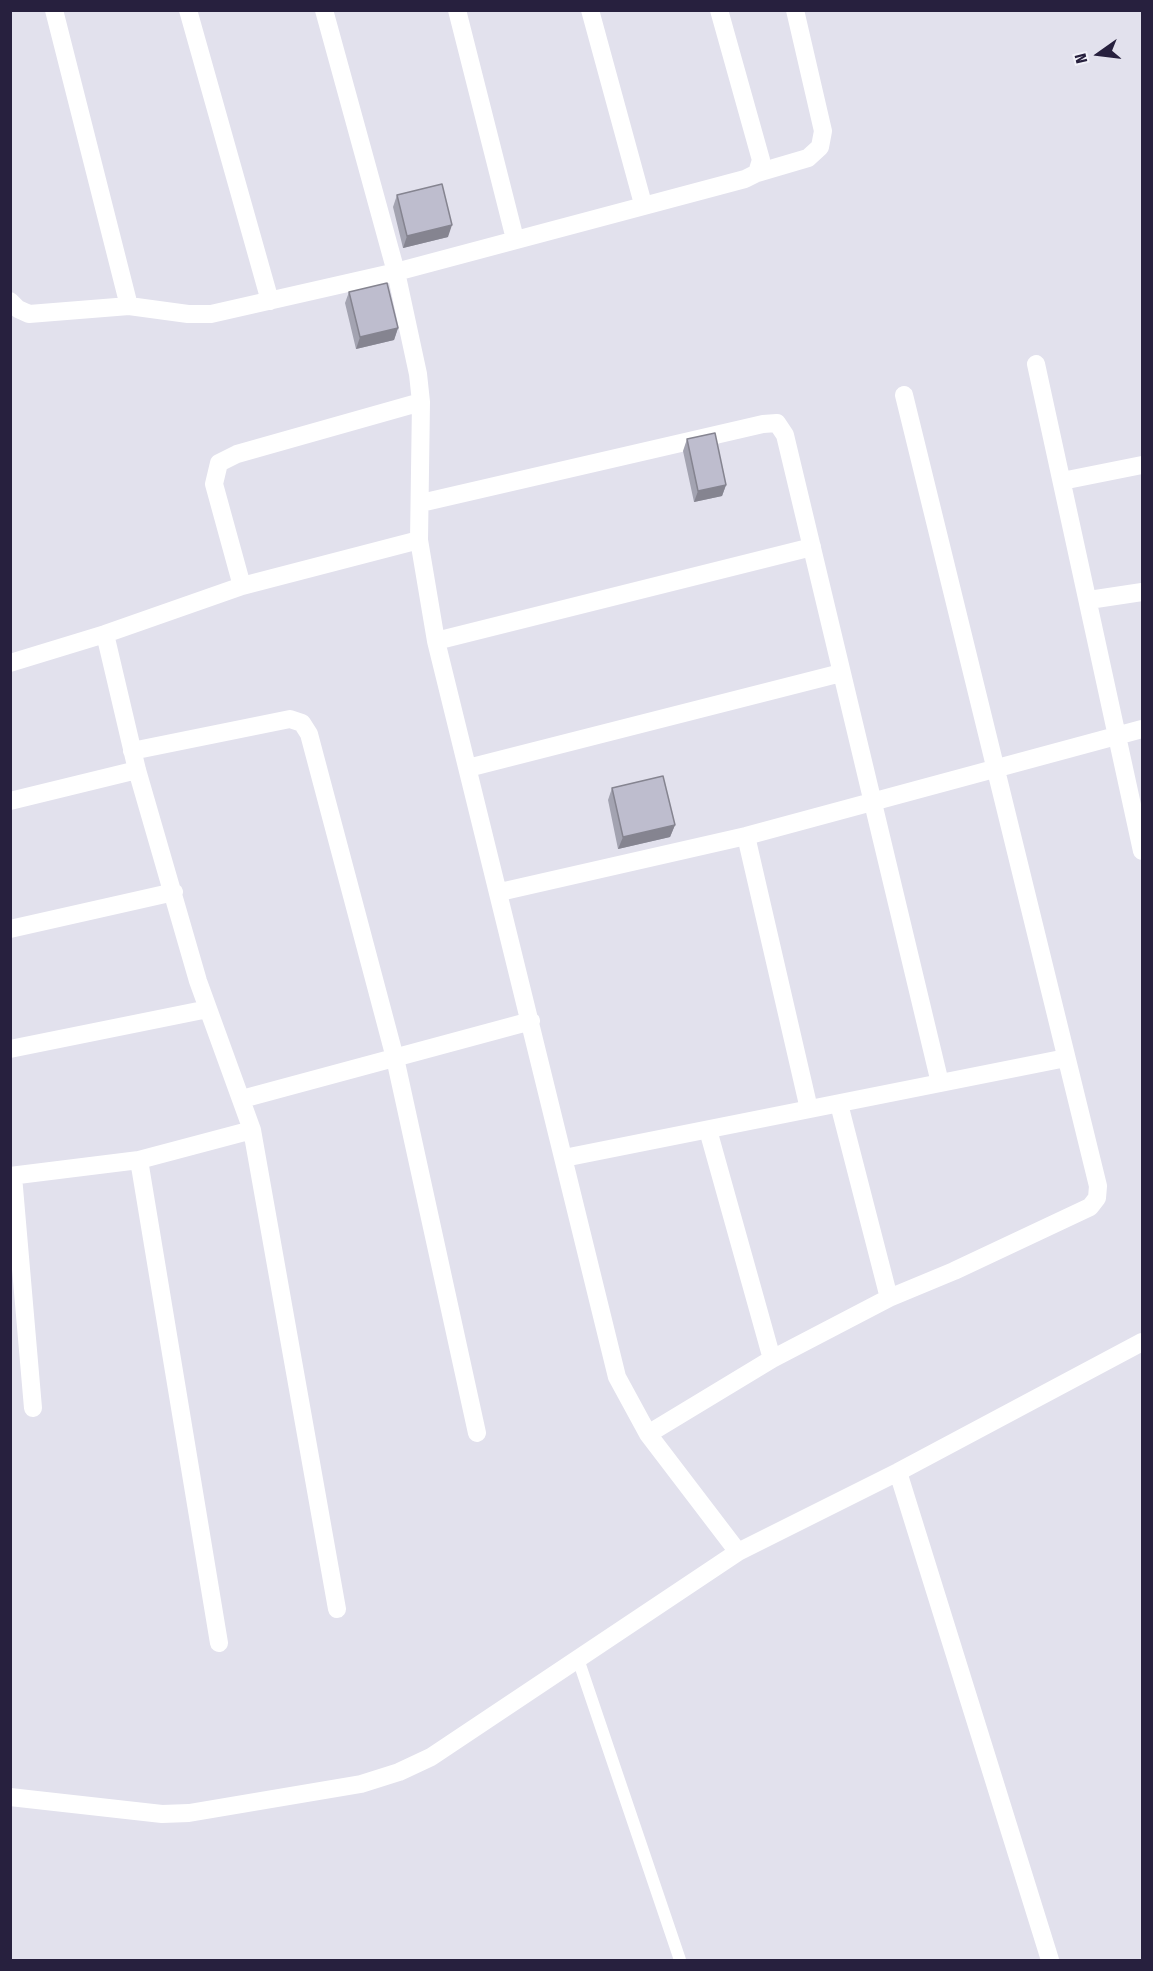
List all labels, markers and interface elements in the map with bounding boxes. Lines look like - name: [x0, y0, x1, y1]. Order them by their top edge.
- north arrow: [1069, 24, 1129, 84]
- text: N: [1071, 52, 1091, 65]

